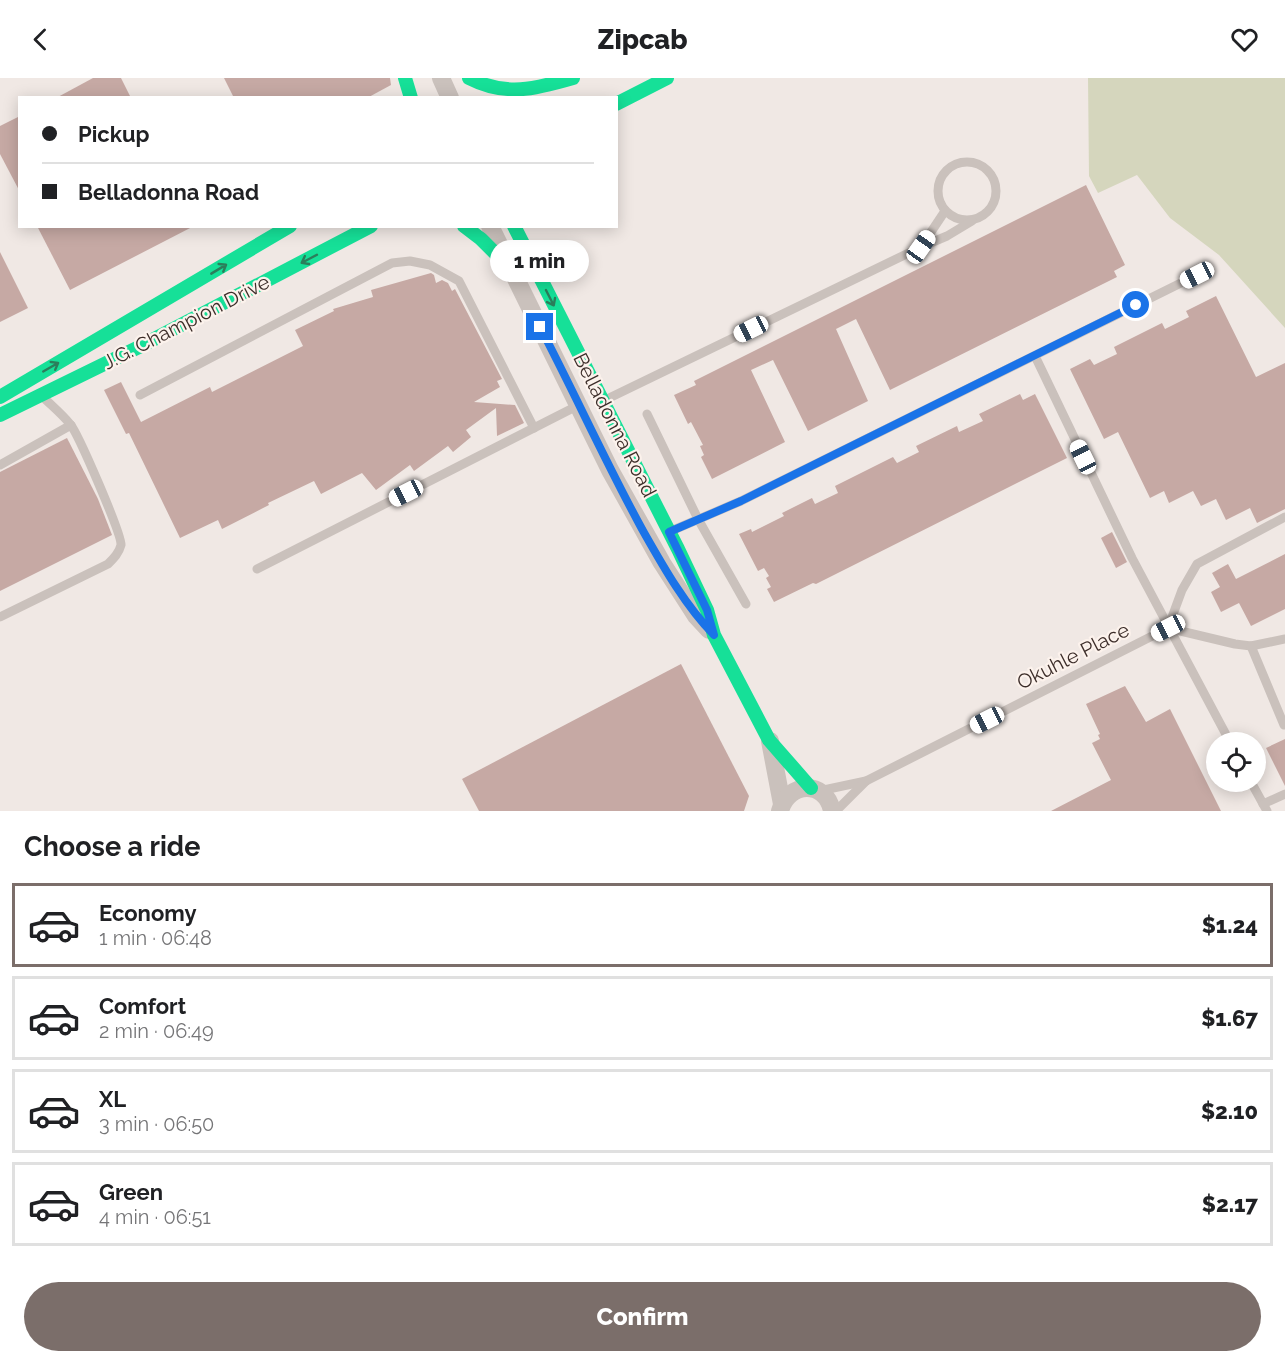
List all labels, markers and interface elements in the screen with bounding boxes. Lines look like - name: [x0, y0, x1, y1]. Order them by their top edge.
- icon: back: [24, 23, 57, 56]
- icon: heart: [1228, 23, 1261, 56]
- text: Zipcab: [598, 24, 687, 55]
- text: Pickup: [78, 121, 150, 147]
- text: Belladonna Road: [78, 179, 259, 205]
- car: [903, 227, 939, 267]
- callout: 1 min: [490, 240, 590, 282]
- text: 1 min: [514, 249, 565, 273]
- one-way arrow: [300, 254, 318, 265]
- car: [1177, 259, 1217, 291]
- one-way arrow: [210, 263, 227, 275]
- street label: J.G. Champion Drive: [99, 269, 274, 374]
- one-way arrow: [545, 288, 556, 306]
- route start: [1122, 291, 1149, 318]
- route end: [526, 313, 553, 340]
- car: [731, 313, 771, 345]
- street label: Belladonna Road: [568, 349, 662, 501]
- one-way arrow: [42, 361, 59, 373]
- car: [1067, 437, 1099, 477]
- car: [386, 477, 426, 509]
- car: [1148, 612, 1188, 644]
- street label: Okuhle Place: [1013, 617, 1133, 695]
- car: [967, 704, 1007, 736]
- map controls: [1206, 732, 1266, 792]
- button: locate: [1206, 732, 1266, 792]
- text: Choose a ride: [24, 831, 200, 862]
- icon: car: [27, 898, 81, 952]
- text: Economy: [99, 900, 197, 926]
- text: $1.24: [1202, 912, 1258, 938]
- text: 1 min · 06:48: [99, 926, 212, 950]
- icon: car: [27, 991, 81, 1045]
- text: Comfort: [99, 993, 186, 1019]
- text: $1.67: [1201, 1005, 1258, 1031]
- text: 2 min · 06:49: [99, 1019, 214, 1043]
- icon: car: [27, 1084, 81, 1138]
- text: XL: [99, 1086, 126, 1112]
- text: $2.10: [1201, 1098, 1258, 1124]
- text: 3 min · 06:50: [99, 1112, 214, 1136]
- icon: car: [27, 1177, 81, 1231]
- text: Green: [99, 1179, 163, 1205]
- text: $2.17: [1202, 1191, 1258, 1217]
- text: 4 min · 06:51: [99, 1205, 211, 1229]
- button: Confirm: [24, 1282, 1261, 1351]

